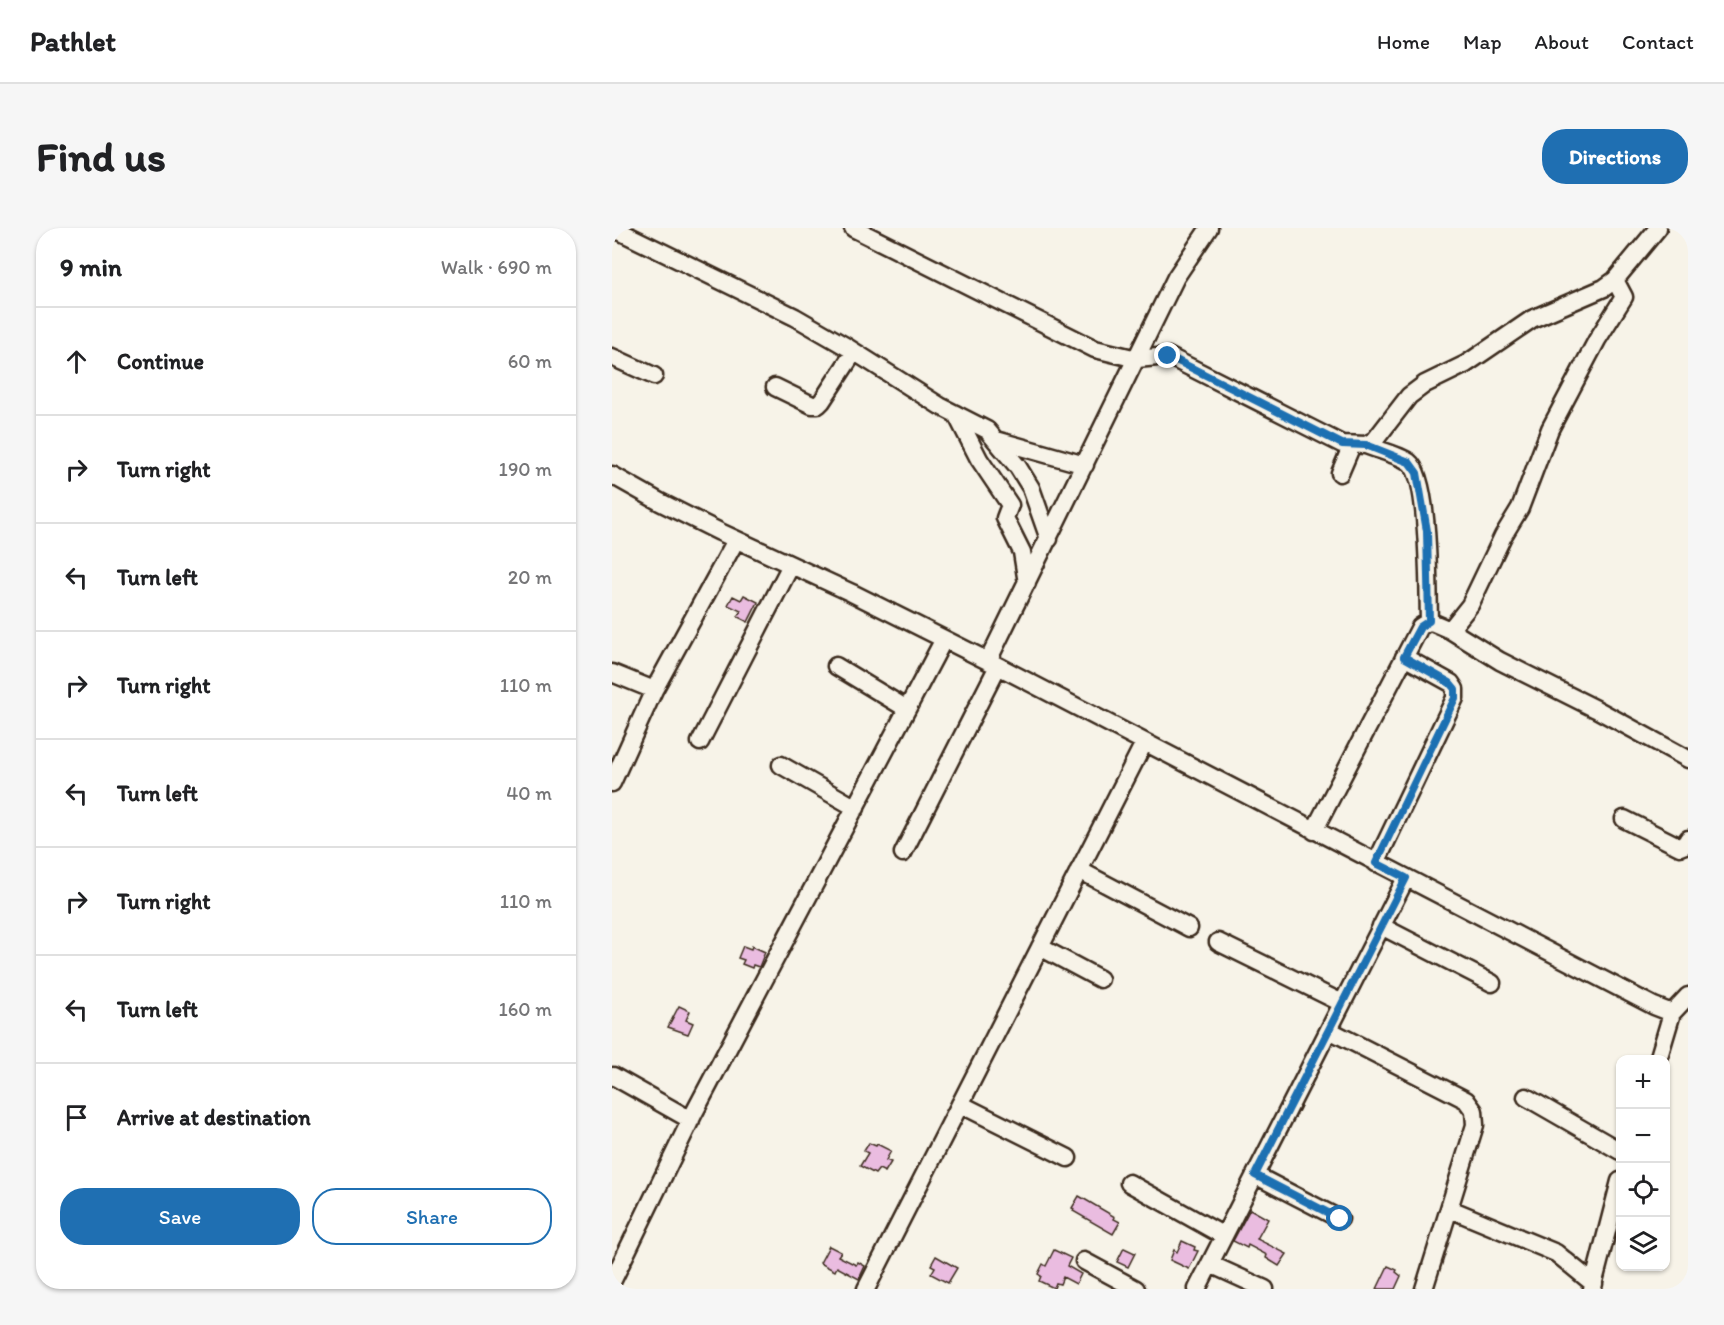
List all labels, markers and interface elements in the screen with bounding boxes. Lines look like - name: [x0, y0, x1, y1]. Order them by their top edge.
- text: Pathlet: [30, 24, 116, 58]
- text: Home: [1377, 29, 1430, 54]
- text: Map: [1463, 29, 1502, 54]
- text: About: [1535, 29, 1589, 54]
- text: Contact: [1622, 29, 1694, 54]
- button: Directions: [1542, 129, 1688, 184]
- text: Find us: [36, 131, 166, 182]
- text: 9 min: [60, 251, 122, 283]
- text: Walk · 690 m: [441, 255, 552, 279]
- route end: [1154, 342, 1180, 368]
- icon: ahead: [60, 345, 93, 378]
- text: Continue: [117, 348, 204, 375]
- text: 60 m: [508, 349, 552, 373]
- icon: right: [60, 453, 93, 486]
- text: Turn right: [117, 456, 211, 483]
- text: 190 m: [499, 457, 552, 481]
- icon: left: [60, 561, 93, 594]
- text: Turn left: [117, 564, 198, 591]
- text: 20 m: [508, 565, 552, 589]
- icon: right: [60, 669, 93, 702]
- text: Turn right: [117, 672, 211, 699]
- text: 110 m: [500, 673, 552, 697]
- icon: left: [60, 777, 93, 810]
- text: Turn left: [117, 780, 198, 807]
- text: 40 m: [506, 781, 552, 805]
- icon: right: [60, 885, 93, 918]
- text: Turn right: [117, 888, 211, 915]
- text: 110 m: [500, 889, 552, 913]
- icon: left: [60, 993, 93, 1026]
- text: Turn left: [117, 996, 198, 1023]
- text: 160 m: [499, 997, 552, 1021]
- map controls: [1616, 1055, 1670, 1271]
- button: +: [1616, 1055, 1670, 1109]
- icon: arrive: [60, 1101, 93, 1134]
- text: Arrive at destination: [117, 1104, 311, 1131]
- button: −: [1616, 1109, 1670, 1163]
- button: locate: [1616, 1163, 1670, 1217]
- button: Save: [60, 1188, 300, 1245]
- button: Share: [312, 1188, 552, 1245]
- route start: [1326, 1205, 1352, 1231]
- button: layers: [1616, 1217, 1670, 1271]

